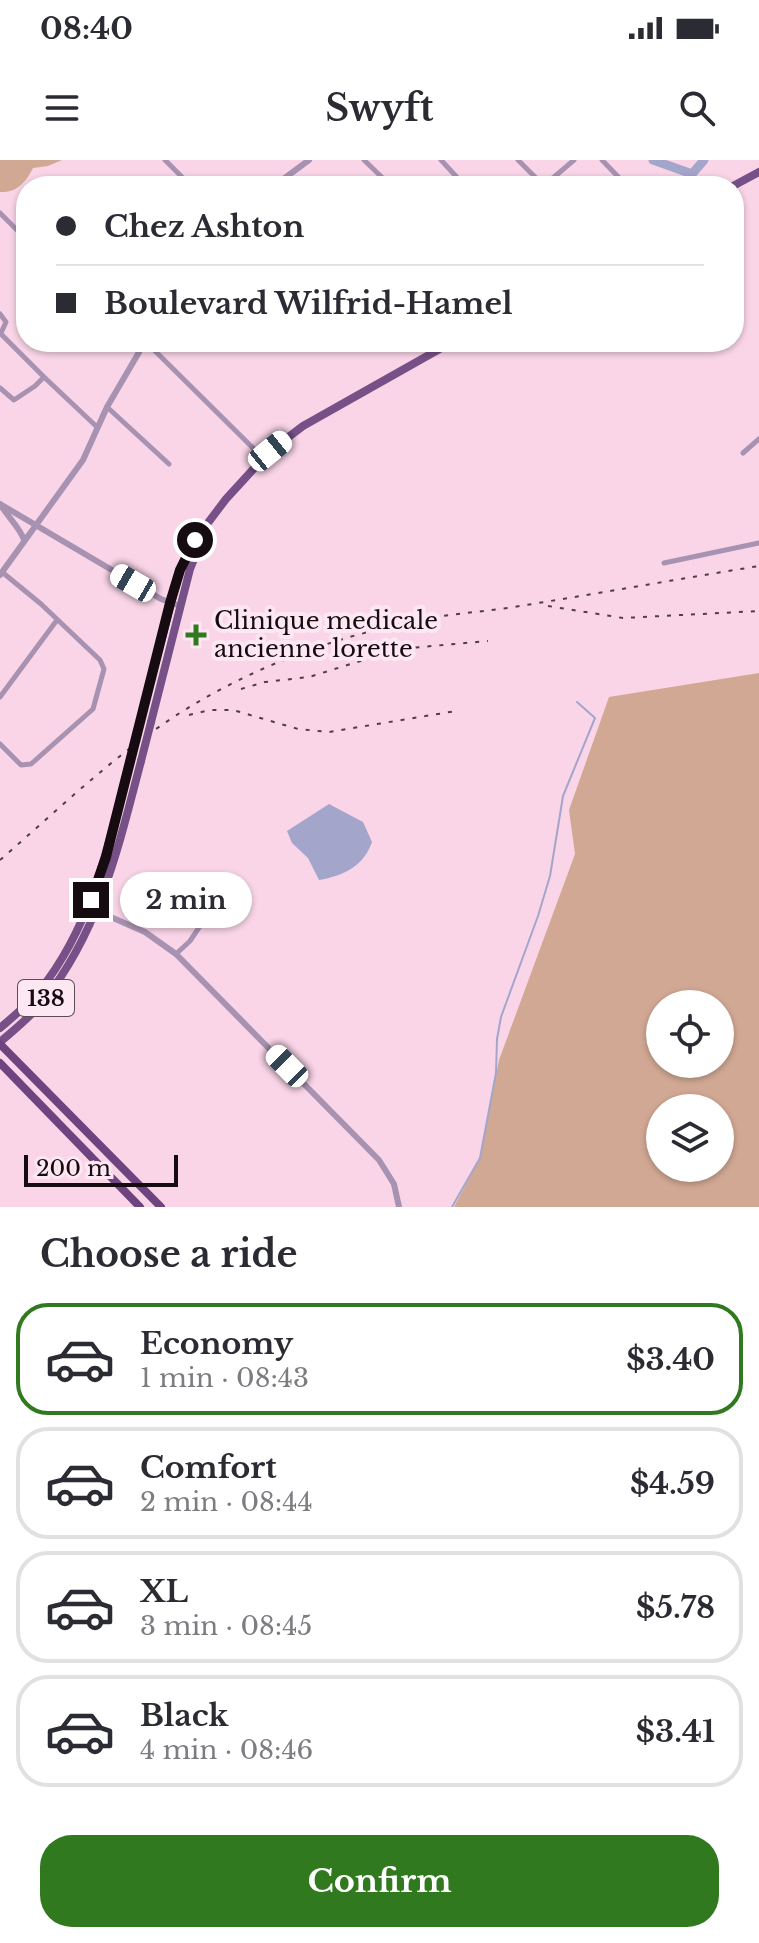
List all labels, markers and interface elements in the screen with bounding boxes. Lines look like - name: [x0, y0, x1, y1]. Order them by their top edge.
- text: 08:40: [40, 10, 133, 47]
- icon: menu: [40, 86, 84, 130]
- text: Swyft: [325, 86, 434, 131]
- icon: search: [675, 86, 719, 130]
- text: Chez Ashton: [104, 208, 304, 245]
- text: Boulevard Wilfrid-Hamel: [104, 285, 513, 322]
- car: [244, 427, 296, 475]
- route start: [177, 522, 213, 558]
- car: [106, 561, 160, 605]
- place label: Clinique medicale ancienne lorette: [214, 606, 438, 663]
- marker: Clinique medicale ancienne lorette: [185, 624, 207, 646]
- callout: 2 min: [119, 872, 251, 928]
- route end: [73, 882, 109, 918]
- text: 2 min: [146, 884, 226, 916]
- road number: 138: [18, 980, 74, 1016]
- map controls: [646, 990, 734, 1182]
- button: locate: [646, 990, 734, 1078]
- car: [262, 1041, 312, 1091]
- button: layers: [646, 1094, 734, 1182]
- scale bar: [24, 1151, 178, 1187]
- text: 200 m: [36, 1155, 111, 1182]
- text: Choose a ride: [40, 1232, 297, 1277]
- icon: car: [44, 1323, 116, 1395]
- text: Economy: [140, 1325, 293, 1362]
- text: $3.40: [626, 1341, 715, 1378]
- text: 1 min · 08:43: [140, 1362, 309, 1394]
- icon: car: [44, 1447, 116, 1519]
- text: Comfort: [140, 1449, 277, 1486]
- text: $4.59: [630, 1465, 715, 1502]
- text: 2 min · 08:44: [140, 1486, 313, 1518]
- icon: car: [44, 1571, 116, 1643]
- text: XL: [140, 1573, 188, 1610]
- text: $5.78: [636, 1589, 715, 1626]
- text: 3 min · 08:45: [140, 1610, 312, 1642]
- icon: car: [44, 1695, 116, 1767]
- text: Black: [140, 1697, 228, 1734]
- text: $3.41: [636, 1713, 715, 1750]
- text: 4 min · 08:46: [140, 1734, 313, 1766]
- button: Confirm: [40, 1835, 719, 1927]

